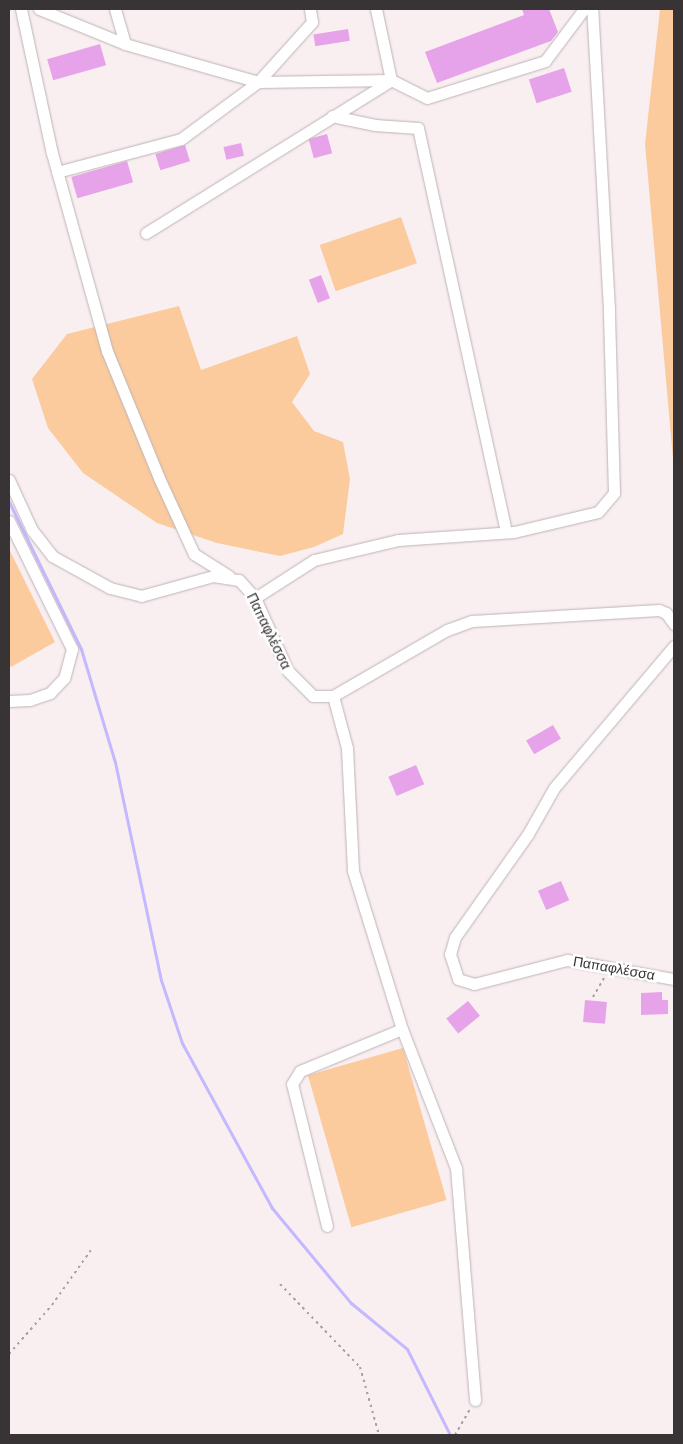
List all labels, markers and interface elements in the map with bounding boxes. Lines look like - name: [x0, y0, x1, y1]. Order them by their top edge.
- street label: Παπαφλέσσα: [243, 590, 295, 672]
- street label: Παπαφλέσσα: [572, 953, 656, 983]

